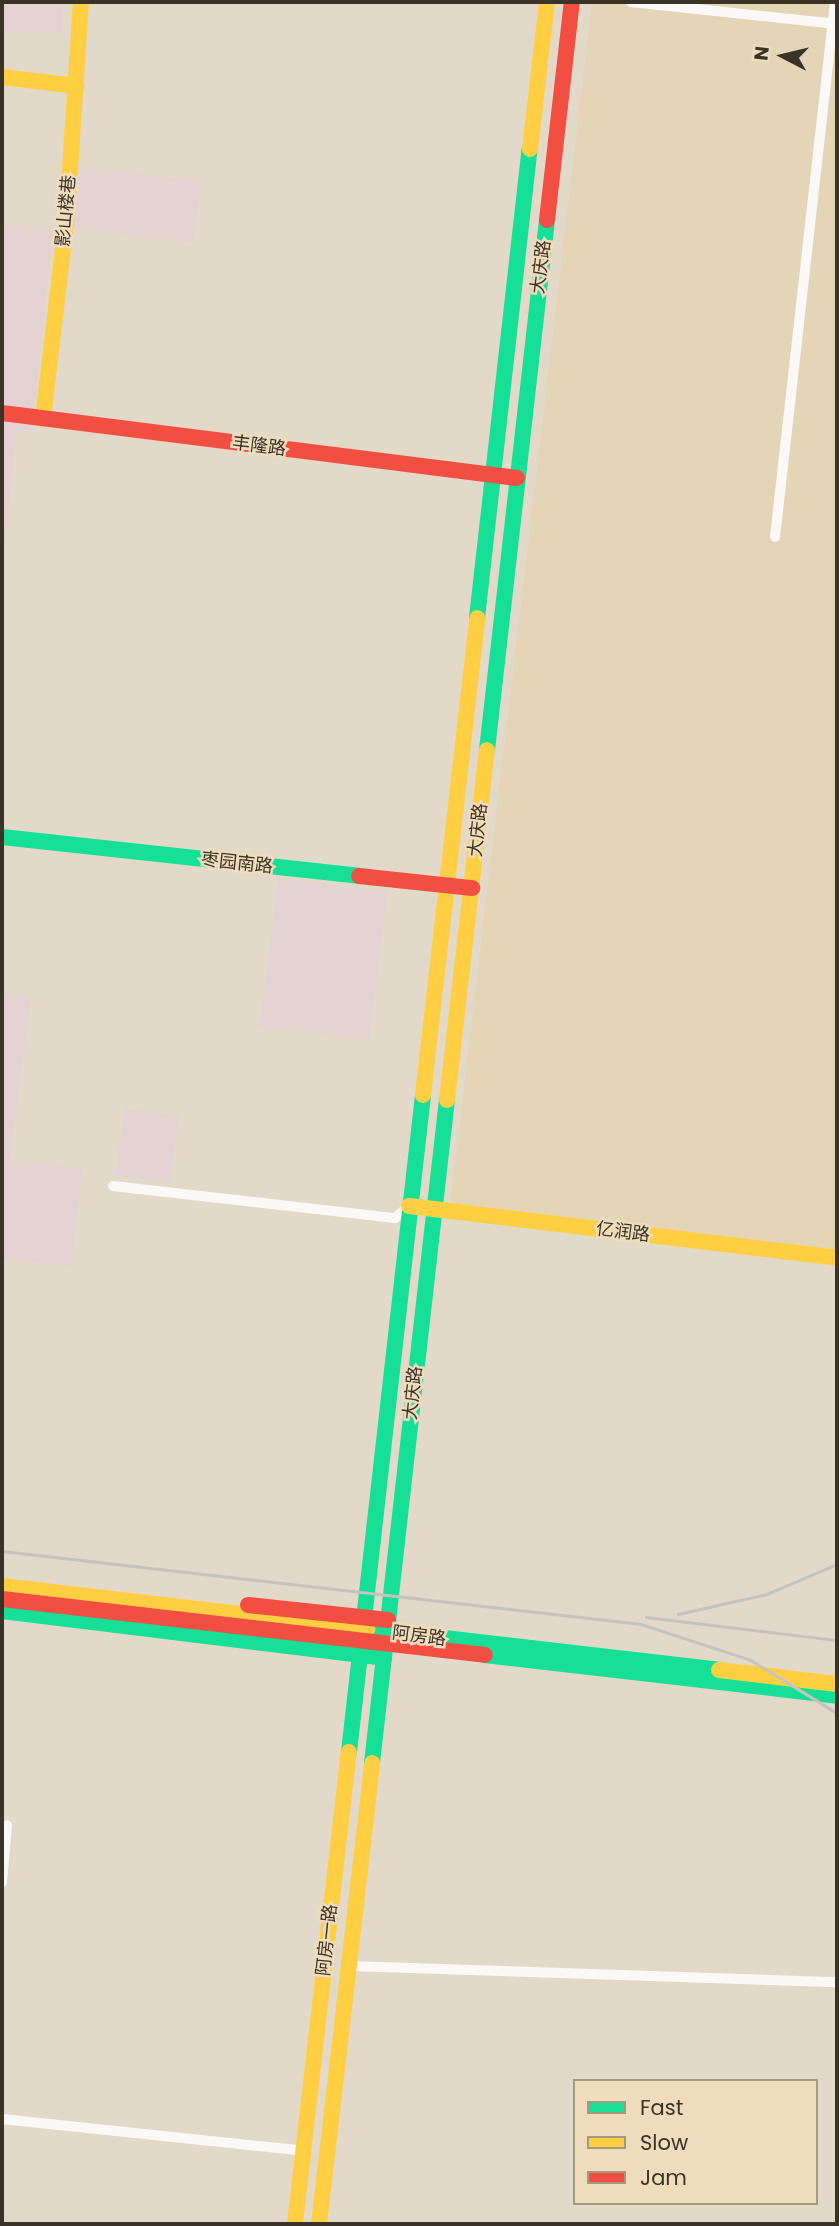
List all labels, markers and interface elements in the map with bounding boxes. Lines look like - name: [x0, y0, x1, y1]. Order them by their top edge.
- north arrow: [748, 21, 818, 91]
- text: N: [747, 45, 776, 62]
- street label: 影山楼巷: [52, 174, 80, 248]
- street label: 大庆路: [527, 239, 555, 295]
- street label: 丰隆路: [231, 432, 287, 460]
- street label: 大庆路: [464, 802, 492, 858]
- street label: 枣园南路: [200, 848, 274, 878]
- street label: 亿润路: [595, 1218, 651, 1246]
- street label: 大庆路: [399, 1365, 427, 1421]
- street label: 阿房路: [391, 1622, 447, 1650]
- street label: 阿房一路: [312, 1903, 342, 1977]
- legend: [573, 2079, 818, 2205]
- text: Fast: [640, 2093, 683, 2122]
- text: Slow: [640, 2128, 688, 2157]
- text: Jam: [640, 2163, 687, 2192]

